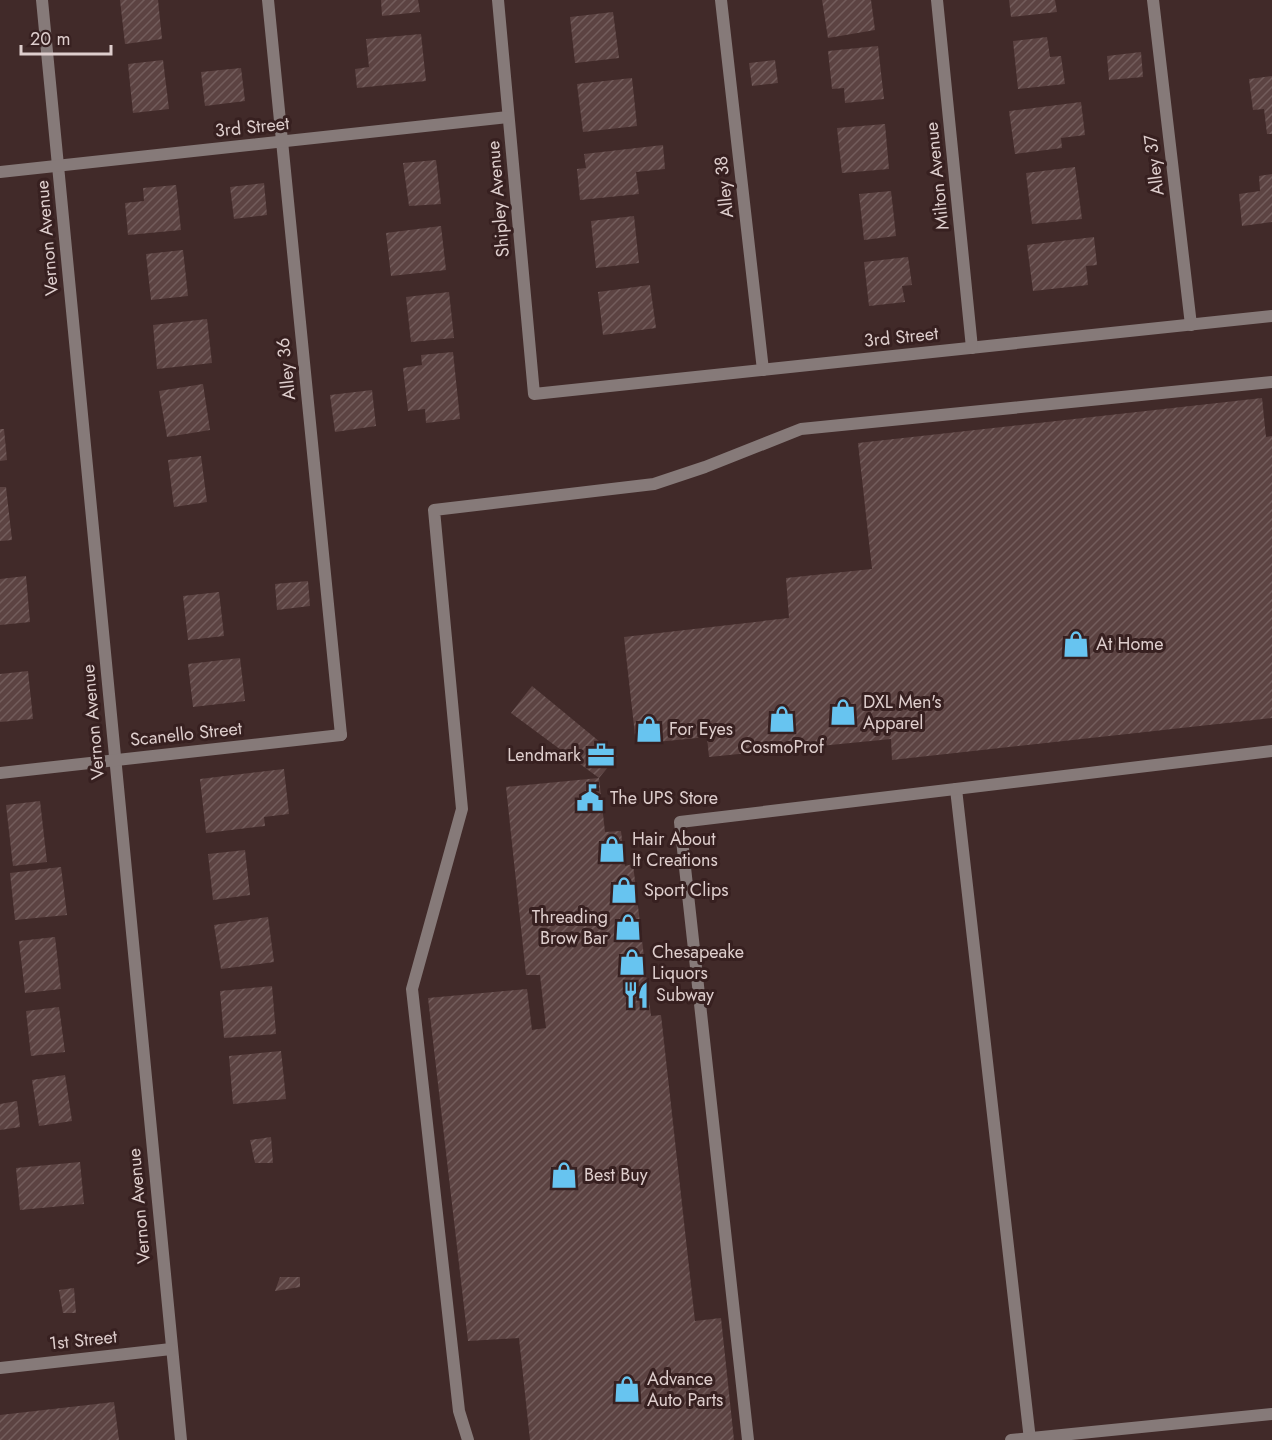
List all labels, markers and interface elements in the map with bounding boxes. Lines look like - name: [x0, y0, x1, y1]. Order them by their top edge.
- scale bar: [21, 18, 111, 56]
- text: 20 m: [30, 26, 70, 52]
- street label: 3rd Street: [214, 110, 291, 144]
- street label: Milton Avenue: [918, 121, 956, 231]
- street label: Alley 37: [1137, 132, 1171, 197]
- street label: Shipley Avenue: [480, 140, 516, 258]
- street label: Alley 38: [708, 155, 740, 219]
- street label: Vernon Avenue: [29, 179, 65, 297]
- street label: 3rd Street: [863, 320, 940, 354]
- street label: Alley 36: [270, 336, 302, 402]
- shop icon: At Home: [1061, 629, 1091, 659]
- place label: At Home: [1096, 631, 1164, 657]
- street label: Vernon Avenue: [75, 663, 111, 781]
- place label: DXL Men's Apparel: [863, 689, 942, 736]
- shop icon: DXL Men's Apparel: [828, 697, 858, 727]
- shop icon: CosmoProf: [767, 704, 797, 734]
- shop icon: For Eyes: [634, 714, 664, 744]
- street label: Scanello Street: [129, 715, 244, 753]
- place label: For Eyes: [669, 716, 733, 742]
- place label: CosmoProf: [740, 734, 825, 760]
- office icon: Lendmark: [586, 740, 616, 770]
- place label: Lendmark: [507, 742, 581, 768]
- public building icon: The UPS Store: [575, 783, 605, 813]
- place label: The UPS Store: [610, 785, 718, 811]
- place label: Hair About It Creations: [632, 826, 718, 873]
- shop icon: Hair About It Creations: [597, 834, 627, 864]
- shop icon: Sport Clips: [609, 875, 639, 905]
- place label: Sport Clips: [644, 877, 729, 903]
- place label: Threading Brow Bar: [532, 904, 609, 951]
- shop icon: Threading Brow Bar: [613, 912, 643, 942]
- place label: Chesapeake Liquors: [652, 939, 744, 986]
- shop icon: Chesapeake Liquors: [617, 947, 647, 977]
- restaurant icon: Subway: [621, 980, 651, 1010]
- place label: Subway: [656, 982, 714, 1008]
- street label: Vernon Avenue: [121, 1147, 157, 1265]
- shop icon: Best Buy: [549, 1160, 579, 1190]
- place label: Best Buy: [584, 1162, 648, 1188]
- street label: 1st Street: [48, 1323, 119, 1356]
- place label: Advance Auto Parts: [647, 1366, 723, 1413]
- shop icon: Advance Auto Parts: [612, 1374, 642, 1404]

